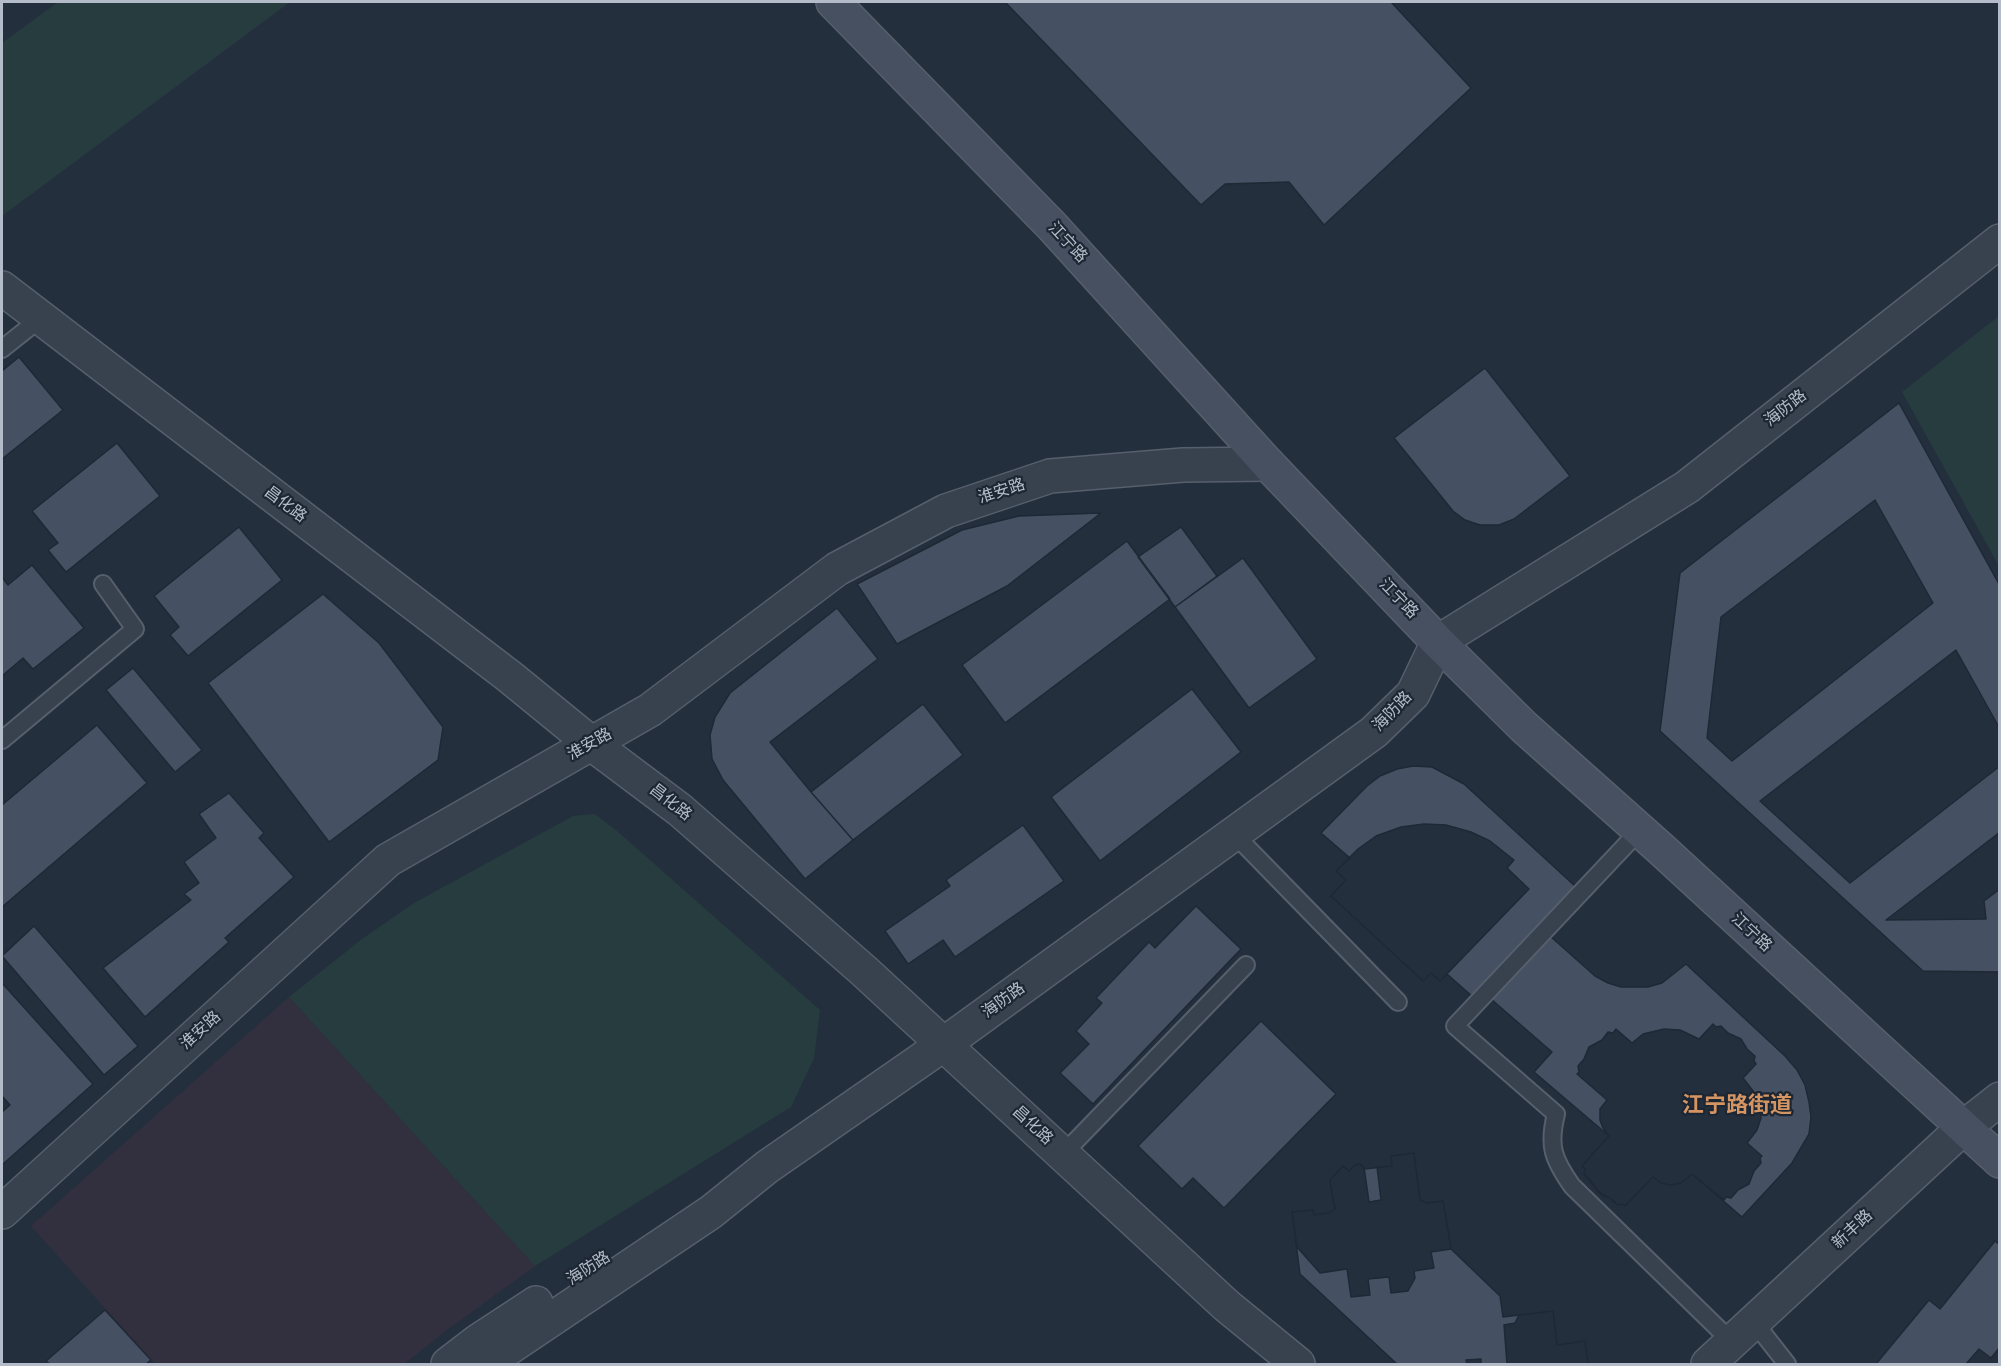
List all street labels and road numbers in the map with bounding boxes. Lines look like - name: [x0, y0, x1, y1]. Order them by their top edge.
- street label: 江宁路: [1044, 219, 1090, 267]
- street label: 海防路: [1761, 387, 1811, 431]
- street label: 淮安路: [976, 475, 1028, 509]
- street label: 昌化路: [260, 483, 310, 527]
- street label: 江宁路: [1374, 575, 1422, 623]
- street label: 海防路: [1369, 688, 1417, 736]
- street label: 淮安路: [564, 725, 616, 765]
- street label: 昌化路: [645, 781, 695, 825]
- street label: 江宁路: [1727, 910, 1775, 956]
- street label: 海防路: [979, 979, 1029, 1023]
- street label: 淮安路: [177, 1008, 225, 1054]
- street label: 昌化路: [1008, 1103, 1056, 1149]
- street label: 新丰路: [1829, 1207, 1877, 1253]
- street label: 海防路: [564, 1248, 614, 1290]

